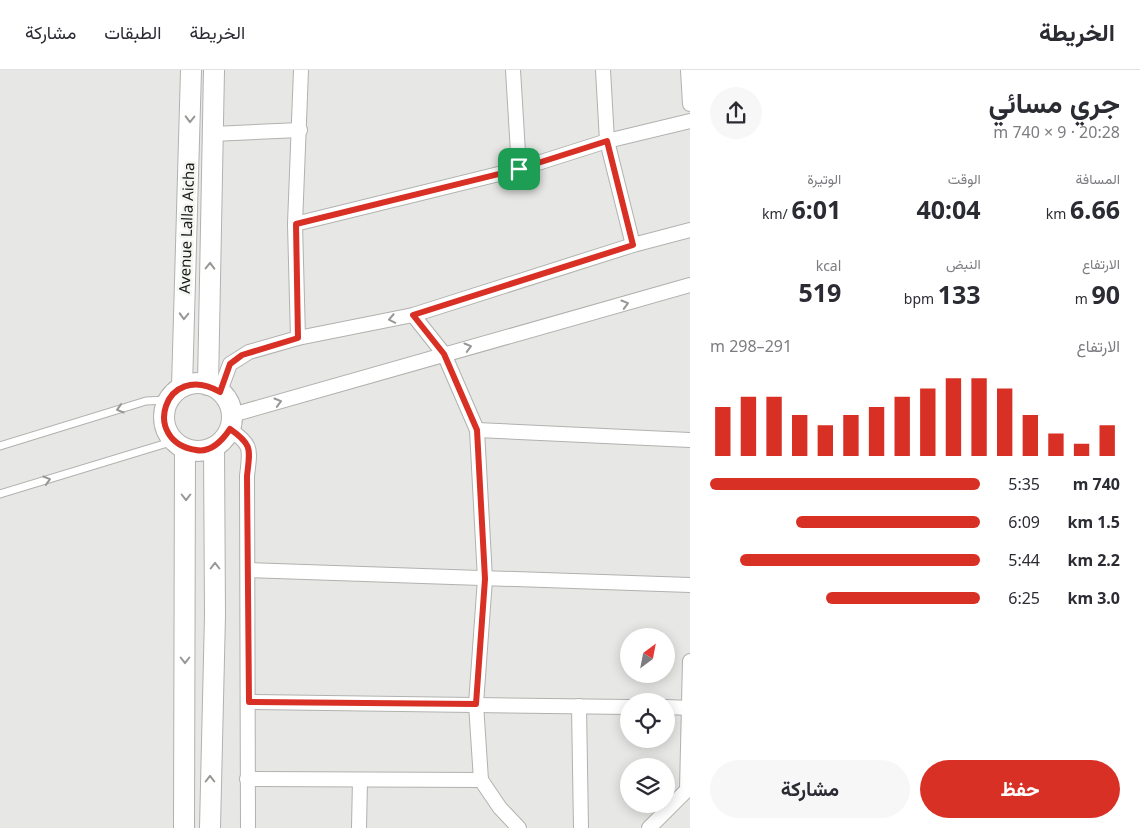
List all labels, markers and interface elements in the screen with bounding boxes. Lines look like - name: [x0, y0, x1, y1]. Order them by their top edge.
- text: الخريطة: [1039, 15, 1115, 48]
- text: مشاركة: [25, 20, 76, 44]
- text: الطبقات: [104, 20, 161, 44]
- text: الخريطة: [189, 20, 245, 44]
- text: جري مسائي: [989, 83, 1120, 121]
- button: share: [710, 87, 762, 139]
- one-way arrow: [185, 115, 196, 123]
- text: 20:28 · 9 × 740 m: [993, 121, 1120, 143]
- pin: [498, 148, 540, 190]
- icon: arrive: [505, 155, 533, 183]
- street label: Avenue Lalla Aicha: [174, 162, 198, 294]
- text: الوتيرة: [807, 169, 841, 188]
- text: الوقت: [948, 169, 981, 188]
- text: المسافة: [1076, 169, 1120, 188]
- text: 6:01: [791, 192, 841, 226]
- text: 40:04: [916, 192, 981, 226]
- text: 6.66: [1070, 192, 1120, 226]
- text: /km: [762, 204, 791, 223]
- text: km: [1046, 204, 1070, 223]
- text: النبض: [946, 254, 981, 273]
- text: الارتفاع: [1082, 254, 1120, 273]
- text: kcal: [816, 256, 841, 275]
- one-way arrow: [205, 262, 216, 270]
- text: 519: [798, 275, 841, 309]
- text: 133: [938, 277, 981, 311]
- text: 90: [1091, 277, 1120, 311]
- text: bpm: [904, 289, 938, 308]
- text: m: [1075, 289, 1091, 308]
- one-way arrow: [620, 299, 628, 309]
- one-way arrow: [179, 312, 190, 320]
- one-way arrow: [387, 313, 396, 324]
- text: 291–298 m: [710, 335, 792, 357]
- text: الارتفاع: [1077, 335, 1120, 357]
- one-way arrow: [464, 342, 473, 353]
- one-way arrow: [274, 397, 282, 407]
- one-way arrow: [116, 403, 125, 413]
- text: 5:35: [1008, 473, 1040, 495]
- text: 740 m: [1073, 473, 1120, 495]
- one-way arrow: [42, 475, 50, 485]
- one-way arrow: [181, 494, 191, 502]
- text: 6:09: [1008, 511, 1040, 533]
- text: 1.5 km: [1067, 511, 1120, 533]
- text: 5:44: [1008, 549, 1040, 571]
- text: 2.2 km: [1067, 549, 1120, 571]
- one-way arrow: [210, 562, 220, 570]
- text: 6:25: [1008, 587, 1040, 609]
- text: 3.0 km: [1067, 587, 1120, 609]
- north arrow: [620, 628, 675, 682]
- map controls: [620, 628, 675, 813]
- one-way arrow: [180, 656, 190, 664]
- button: locate: [620, 693, 675, 748]
- button: layers: [620, 758, 675, 813]
- button: مشاركة: [710, 760, 910, 818]
- button: حفظ: [920, 760, 1120, 818]
- one-way arrow: [205, 775, 215, 783]

